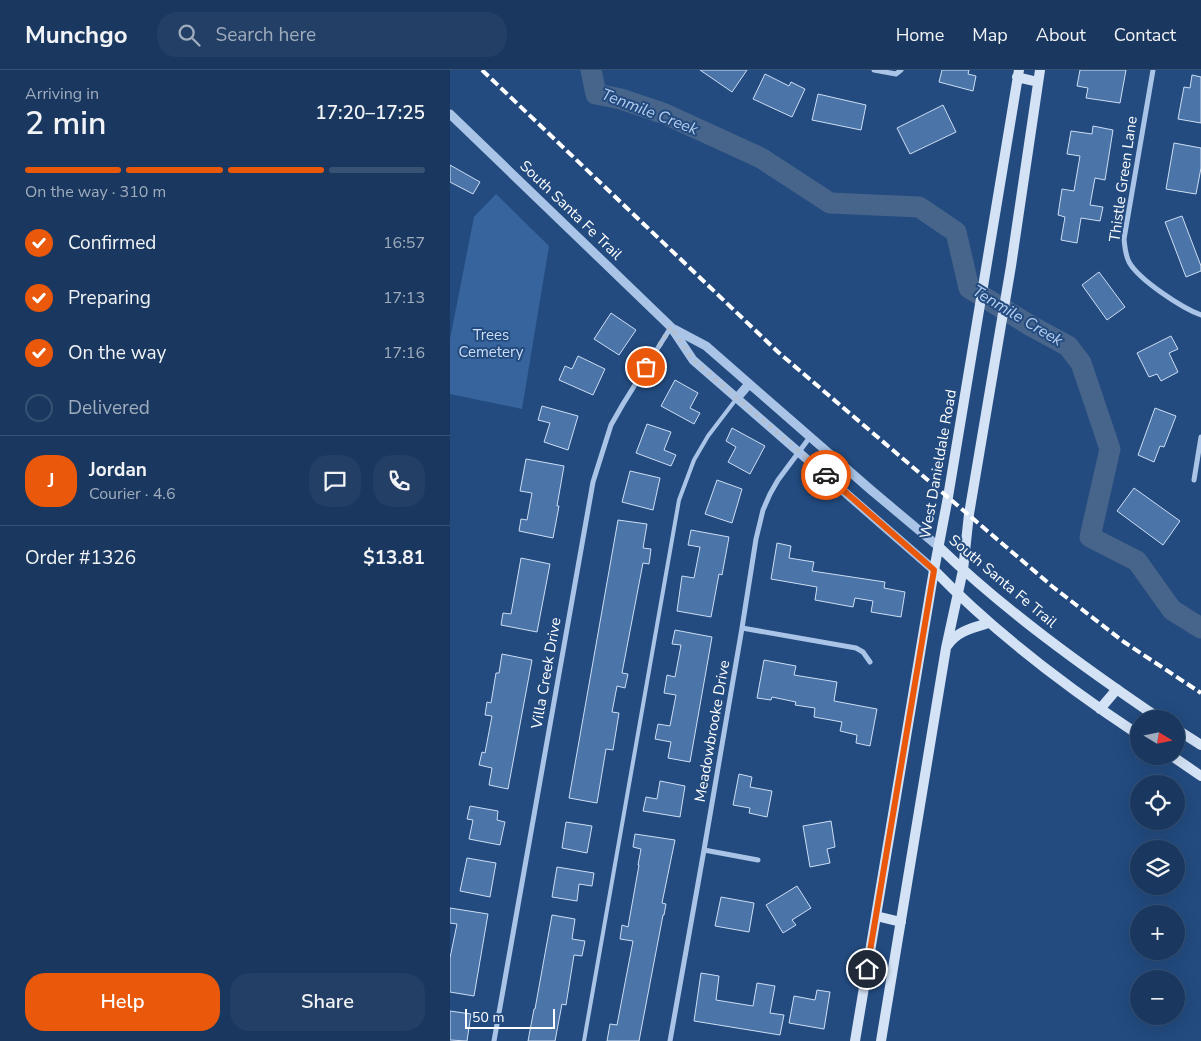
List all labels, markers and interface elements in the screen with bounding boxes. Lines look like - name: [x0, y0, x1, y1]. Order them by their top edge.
- search box: [157, 12, 507, 57]
- text: Munchgo: [25, 19, 127, 51]
- icon: search: [175, 21, 203, 49]
- text: Search here: [215, 22, 316, 48]
- text: Home: [896, 23, 944, 47]
- text: Map: [972, 23, 1008, 47]
- text: About: [1036, 23, 1086, 47]
- text: Contact: [1114, 23, 1176, 47]
- text: Arriving in: [25, 83, 99, 105]
- water label: Tenmile Creek: [598, 83, 702, 141]
- text: 17:20–17:25: [315, 100, 425, 126]
- text: 2 min: [25, 102, 107, 145]
- street label: Thistle Green Lane: [1104, 115, 1142, 243]
- street label: South Santa Fe Trail: [515, 156, 627, 265]
- text: On the way · 310 m: [25, 181, 166, 203]
- icon: check: [25, 229, 53, 257]
- text: Confirmed: [68, 230, 156, 256]
- text: 16:57: [383, 232, 425, 254]
- water label: Tenmile Creek: [968, 280, 1068, 352]
- icon: check: [25, 284, 53, 312]
- text: Preparing: [68, 285, 151, 311]
- text: 17:13: [383, 287, 425, 309]
- park label: Trees Cemetery: [458, 325, 524, 362]
- icon: check: [25, 339, 53, 367]
- text: On the way: [68, 340, 166, 366]
- text: 17:16: [383, 342, 425, 364]
- pin: [625, 346, 667, 388]
- icon: bag: [632, 353, 660, 381]
- street label: West Danieldale Road: [915, 388, 961, 540]
- text: Delivered: [68, 395, 150, 421]
- courier: [801, 450, 851, 500]
- button: chat: [309, 455, 361, 507]
- button: phone: [373, 455, 425, 507]
- text: Jordan: [89, 457, 147, 483]
- icon: car: [812, 461, 840, 489]
- text: J: [48, 468, 54, 494]
- text: Courier · 4.6: [89, 483, 175, 505]
- street label: South Santa Fe Trail: [945, 530, 1062, 632]
- text: Order #1326: [25, 545, 136, 571]
- text: $13.81: [363, 545, 425, 571]
- street label: Villa Creek Drive: [526, 616, 566, 731]
- street label: Meadowbrooke Drive: [690, 658, 734, 804]
- north arrow: [1130, 710, 1185, 765]
- map controls: [1130, 710, 1185, 1025]
- button: locate: [1130, 775, 1185, 830]
- button: layers: [1130, 840, 1185, 895]
- button: +: [1130, 905, 1185, 960]
- pin: [846, 948, 888, 990]
- icon: home: [853, 955, 881, 983]
- button: −: [1130, 970, 1185, 1025]
- button: Help: [25, 973, 220, 1031]
- button: Share: [230, 973, 425, 1031]
- scale bar: [465, 1006, 555, 1029]
- text: 50 m: [472, 1008, 504, 1027]

